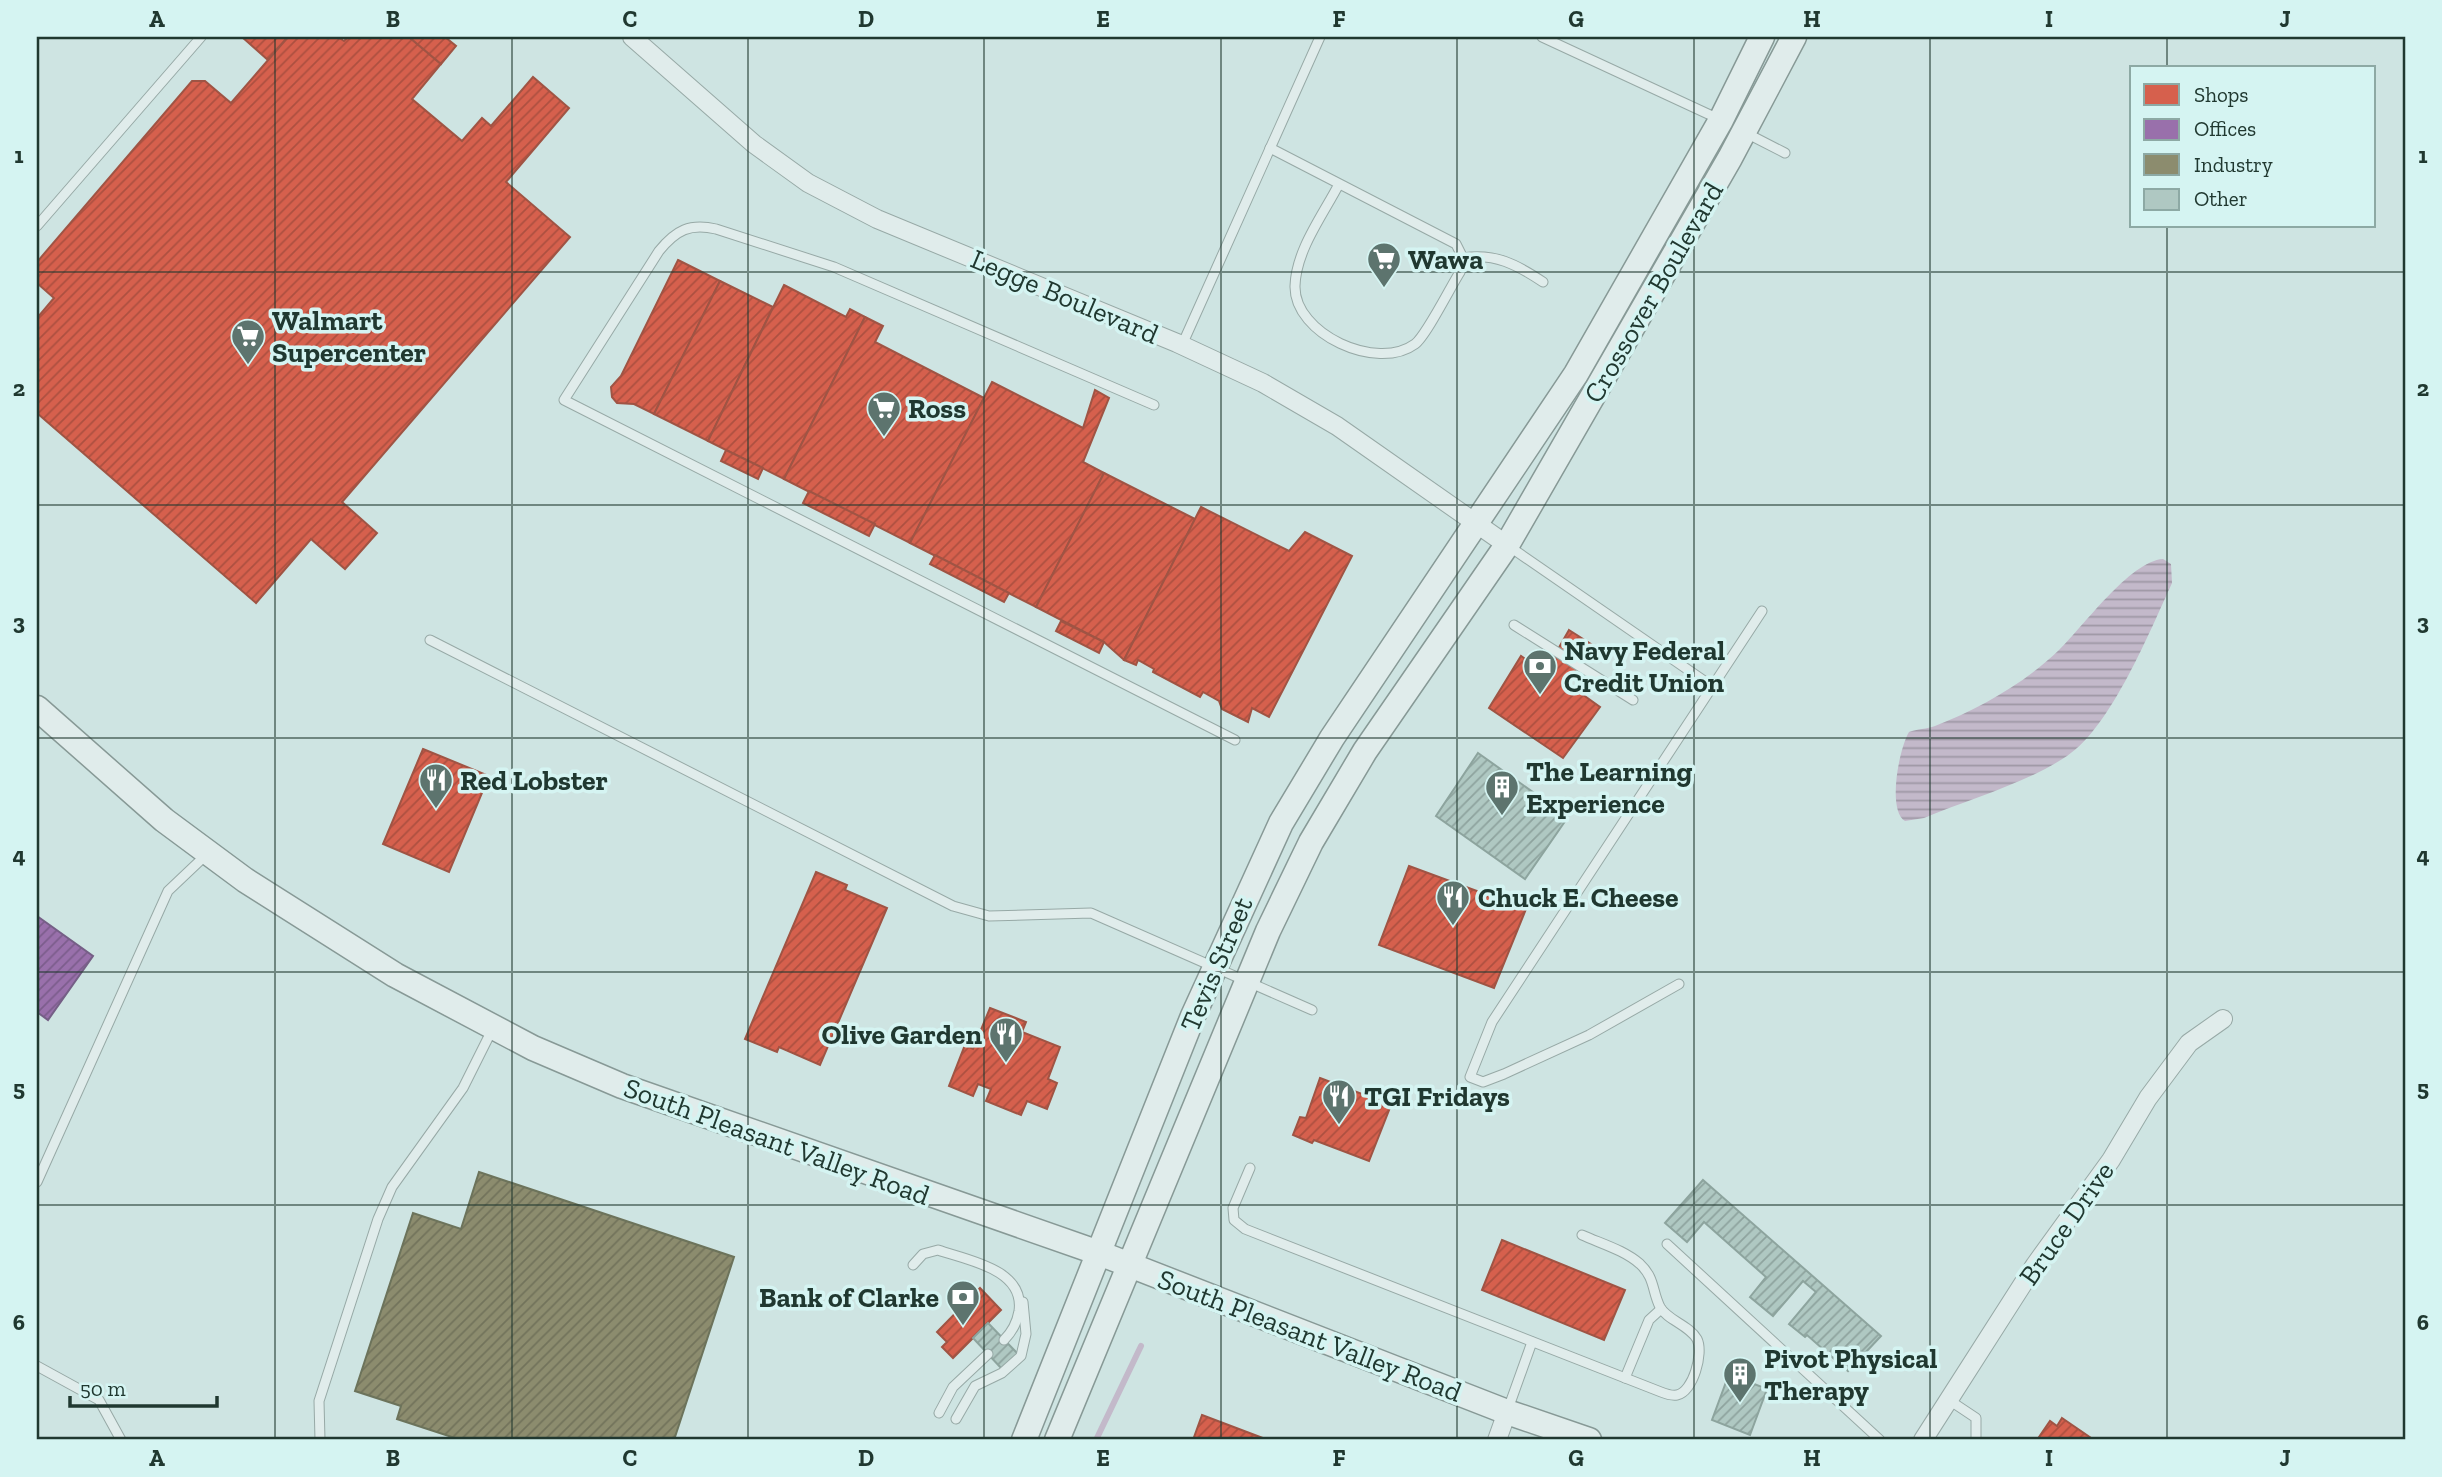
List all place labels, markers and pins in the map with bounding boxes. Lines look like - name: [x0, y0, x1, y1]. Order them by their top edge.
- supermarket icon: Wawa: [1365, 240, 1403, 289]
- place label: Wawa: [1408, 243, 1483, 276]
- place label: Walmart Supercenter: [272, 304, 426, 369]
- supermarket icon: Walmart Supercenter: [229, 317, 267, 366]
- supermarket icon: Ross: [865, 389, 903, 438]
- place label: Ross: [908, 392, 966, 425]
- place label: Navy Federal Credit Union: [1564, 634, 1725, 699]
- bank icon: Navy Federal Credit Union: [1521, 647, 1559, 696]
- place label: The Learning Experience: [1526, 755, 1693, 820]
- restaurant icon: Red Lobster: [417, 761, 455, 810]
- place label: Red Lobster: [460, 764, 608, 797]
- building icon: The Learning Experience: [1483, 768, 1521, 817]
- restaurant icon: Chuck E. Cheese: [1434, 878, 1472, 927]
- place label: Chuck E. Cheese: [1478, 881, 1679, 914]
- restaurant icon: Olive Garden: [987, 1015, 1025, 1064]
- place label: Olive Garden: [822, 1018, 982, 1051]
- restaurant icon: TGI Fridays: [1320, 1077, 1358, 1126]
- place label: TGI Fridays: [1364, 1080, 1510, 1113]
- bank icon: Bank of Clarke: [944, 1278, 982, 1327]
- place label: Bank of Clarke: [759, 1281, 939, 1314]
- place label: Pivot Physical Therapy: [1764, 1342, 1937, 1407]
- building icon: Pivot Physical Therapy: [1721, 1355, 1759, 1404]

